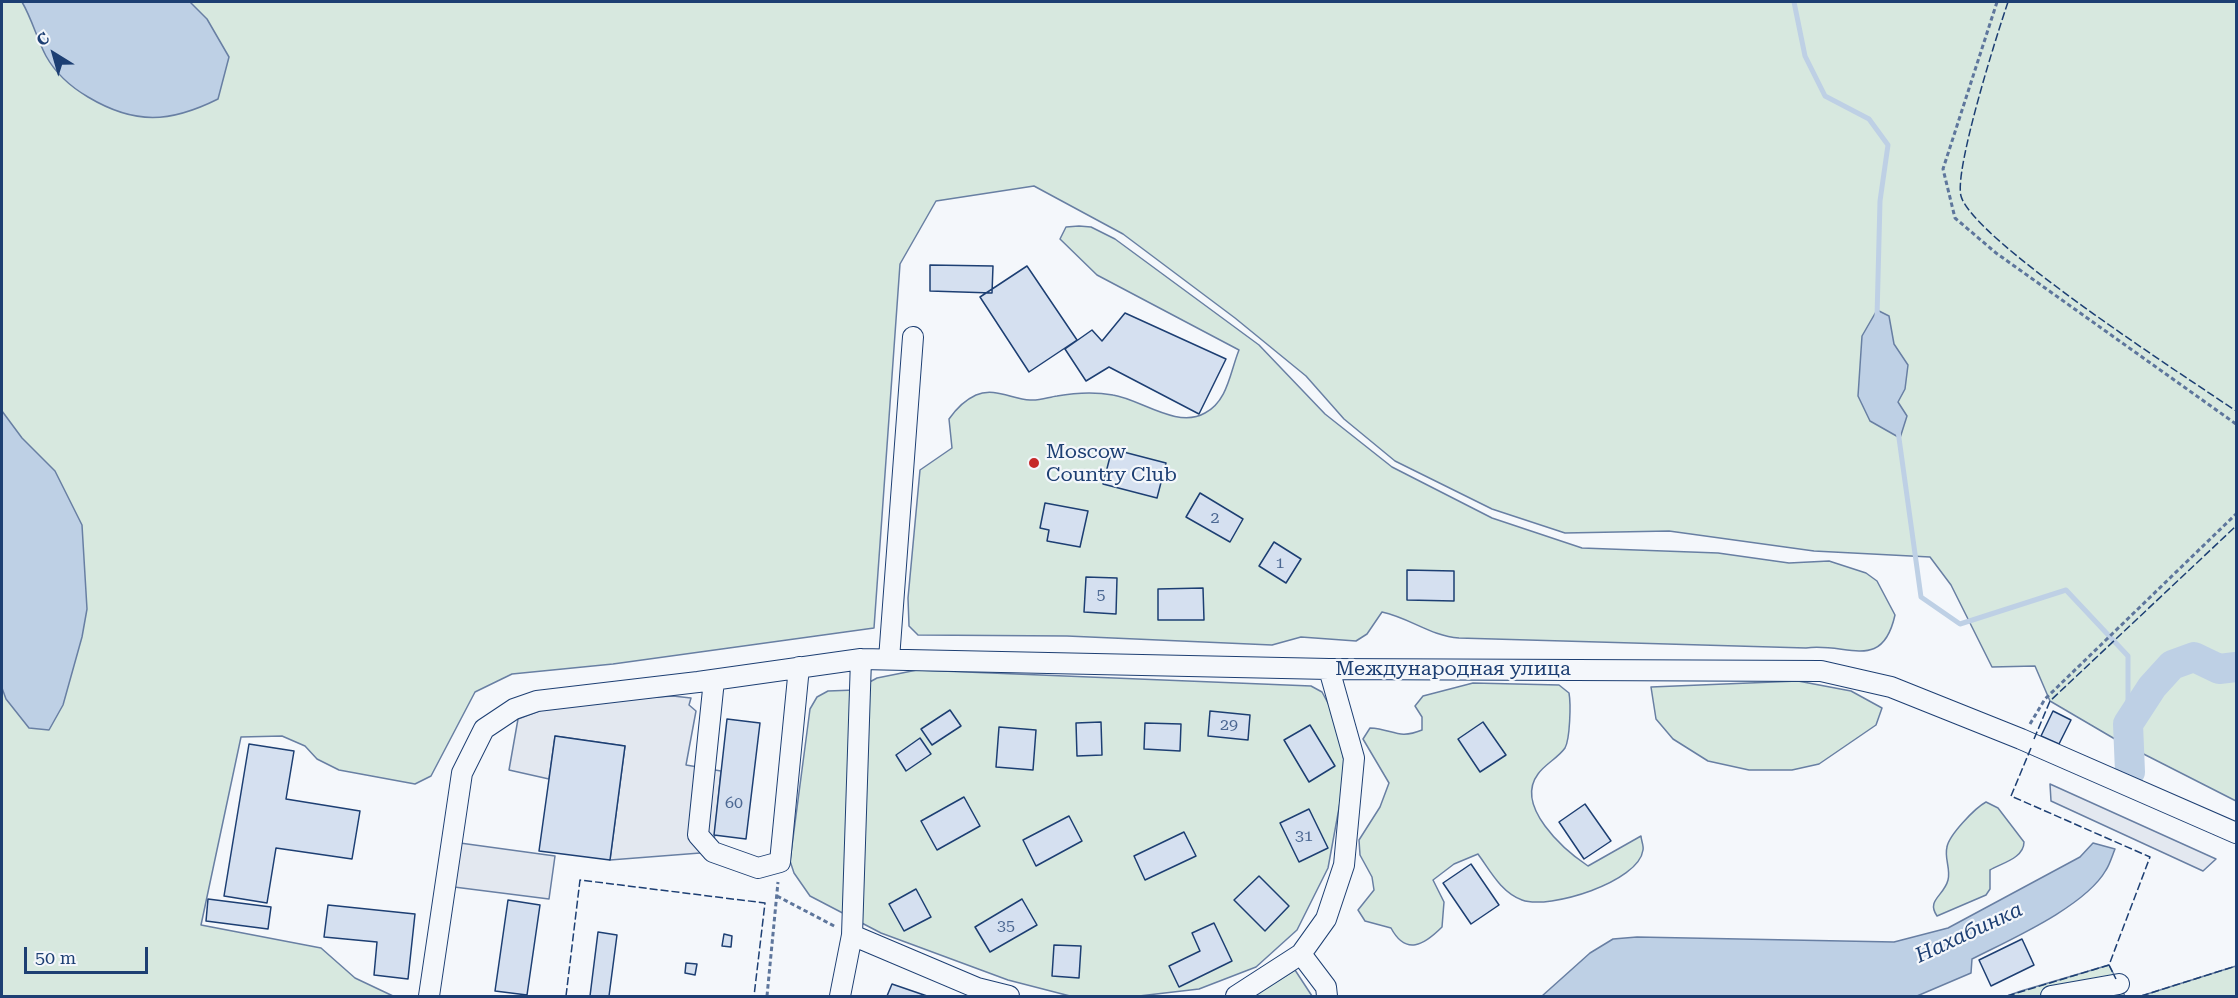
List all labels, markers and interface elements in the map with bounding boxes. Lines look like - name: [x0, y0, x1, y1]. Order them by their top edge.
- north arrow: [24, 24, 84, 84]
- text: С: [33, 28, 53, 50]
- place label: Moscow Country Club: [1046, 440, 1177, 487]
- marker: Moscow Country Club: [1027, 456, 1041, 470]
- house number: 2: [1211, 508, 1219, 528]
- house number: 1: [1276, 553, 1284, 573]
- house number: 5: [1097, 585, 1105, 605]
- street label: Международная улица: [1335, 657, 1571, 681]
- house number: 29: [1220, 715, 1238, 735]
- house number: 60: [725, 793, 743, 813]
- house number: 31: [1295, 826, 1313, 846]
- water label: Нахабинка: [1911, 897, 2027, 969]
- house number: 35: [997, 916, 1015, 936]
- scale bar: [27, 935, 152, 973]
- text: 50 m: [35, 947, 76, 968]

